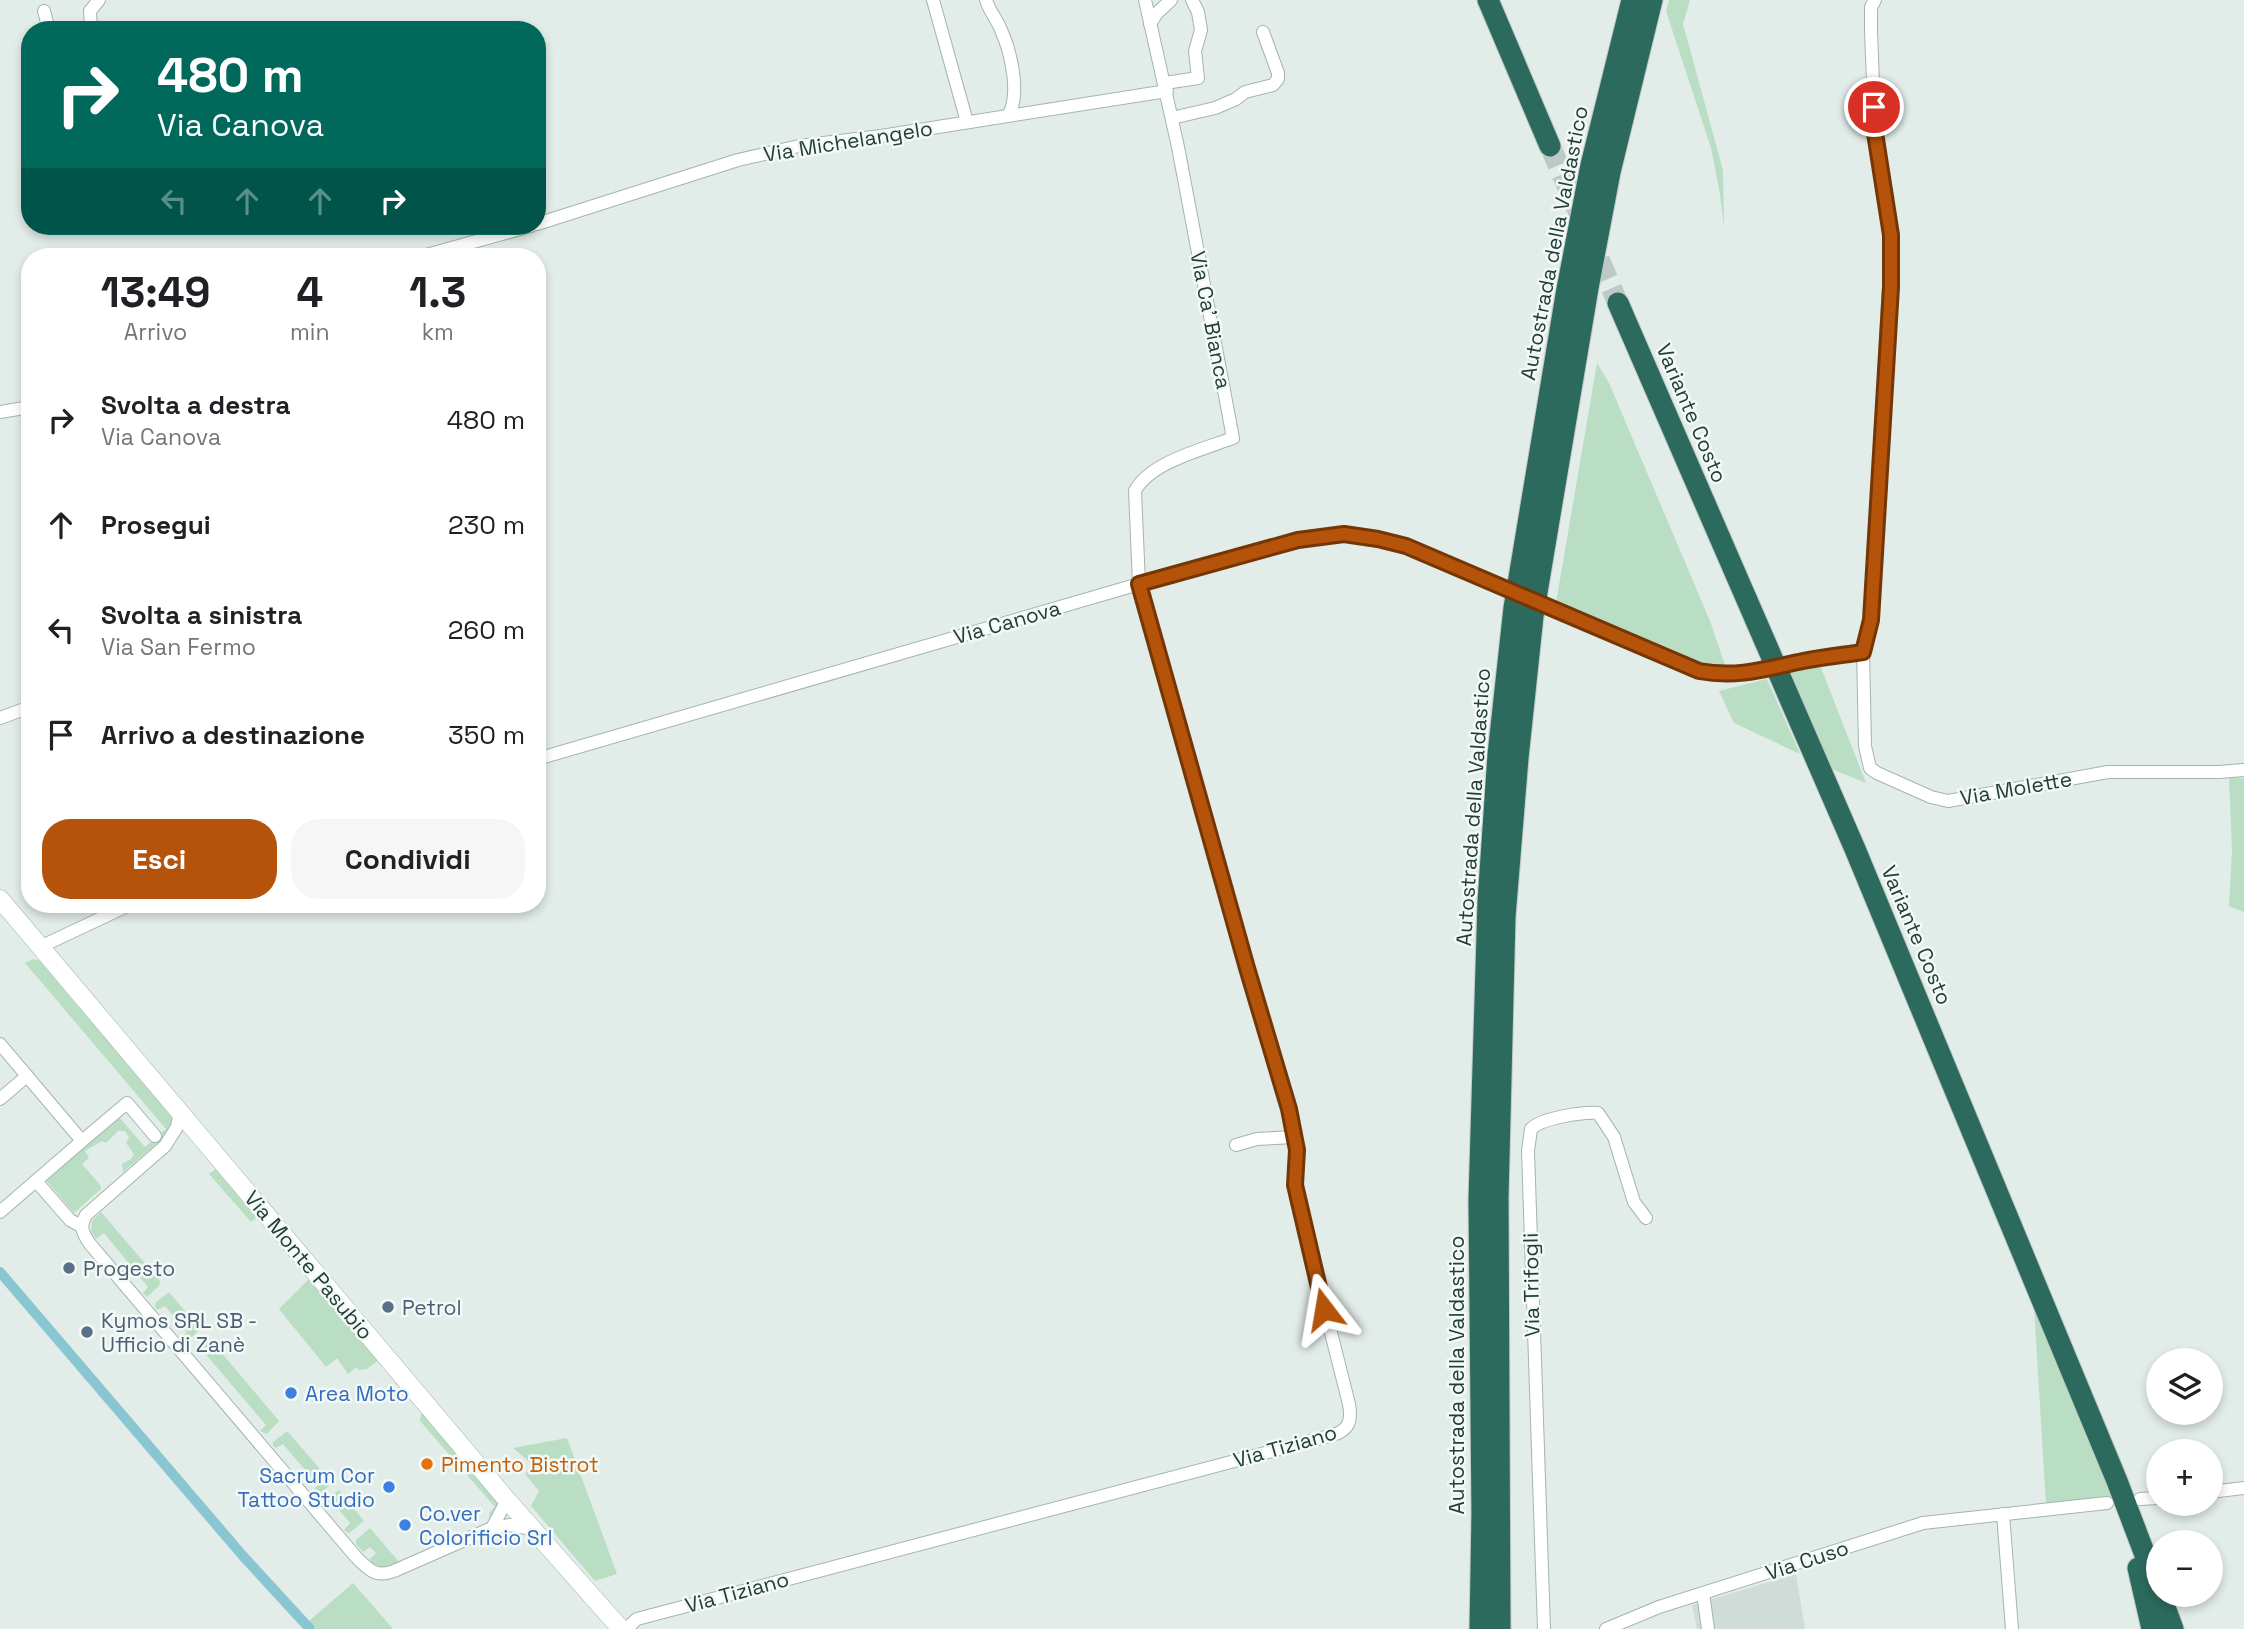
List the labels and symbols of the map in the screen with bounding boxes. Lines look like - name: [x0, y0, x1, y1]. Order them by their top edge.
- pin: [1844, 77, 1904, 137]
- street label: Autostrada della Valdastico: [1514, 104, 1594, 382]
- street label: Via Michelangelo: [761, 114, 935, 168]
- street label: Via Ca' Bianca: [1184, 249, 1238, 391]
- street label: Variante Costo: [1651, 339, 1733, 487]
- street label: Via Canova: [951, 594, 1063, 650]
- street label: Autostrada della Valdastico: [1450, 667, 1496, 947]
- street label: Via Molette: [1958, 765, 2074, 811]
- street label: Variante Costo: [1876, 861, 1958, 1009]
- street label: Via Monte Pasubio: [239, 1185, 379, 1345]
- street label: Via Trifogli: [1517, 1233, 1545, 1337]
- street label: Autostrada della Valdastico: [1443, 1236, 1470, 1514]
- place label: Progesto: [83, 1255, 175, 1282]
- marker: Progesto: [61, 1260, 77, 1276]
- position arrow: [1287, 1272, 1361, 1346]
- place label: Petrol: [402, 1294, 462, 1321]
- marker: Petrol: [380, 1299, 396, 1315]
- place label: Kymos SRL SB - Ufficio di Zanè: [101, 1307, 257, 1358]
- marker: Kymos SRL SB - Ufficio di Zanè: [79, 1324, 95, 1340]
- place label: Area Moto: [305, 1380, 409, 1407]
- marker: Area Moto: [283, 1385, 299, 1401]
- street label: Via Tiziano: [1230, 1418, 1340, 1474]
- place label: Pimento Bistrot: [441, 1451, 599, 1478]
- marker: Pimento Bistrot: [419, 1456, 435, 1472]
- place label: Sacrum Cor Tattoo Studio: [238, 1462, 375, 1513]
- marker: Sacrum Cor Tattoo Studio: [381, 1479, 397, 1495]
- place label: Co.ver Colorificio Srl: [419, 1500, 553, 1551]
- marker: Co.ver Colorificio Srl: [397, 1517, 413, 1533]
- street label: Via Cuso: [1762, 1534, 1852, 1586]
- street label: Via Tiziano: [682, 1565, 792, 1619]

